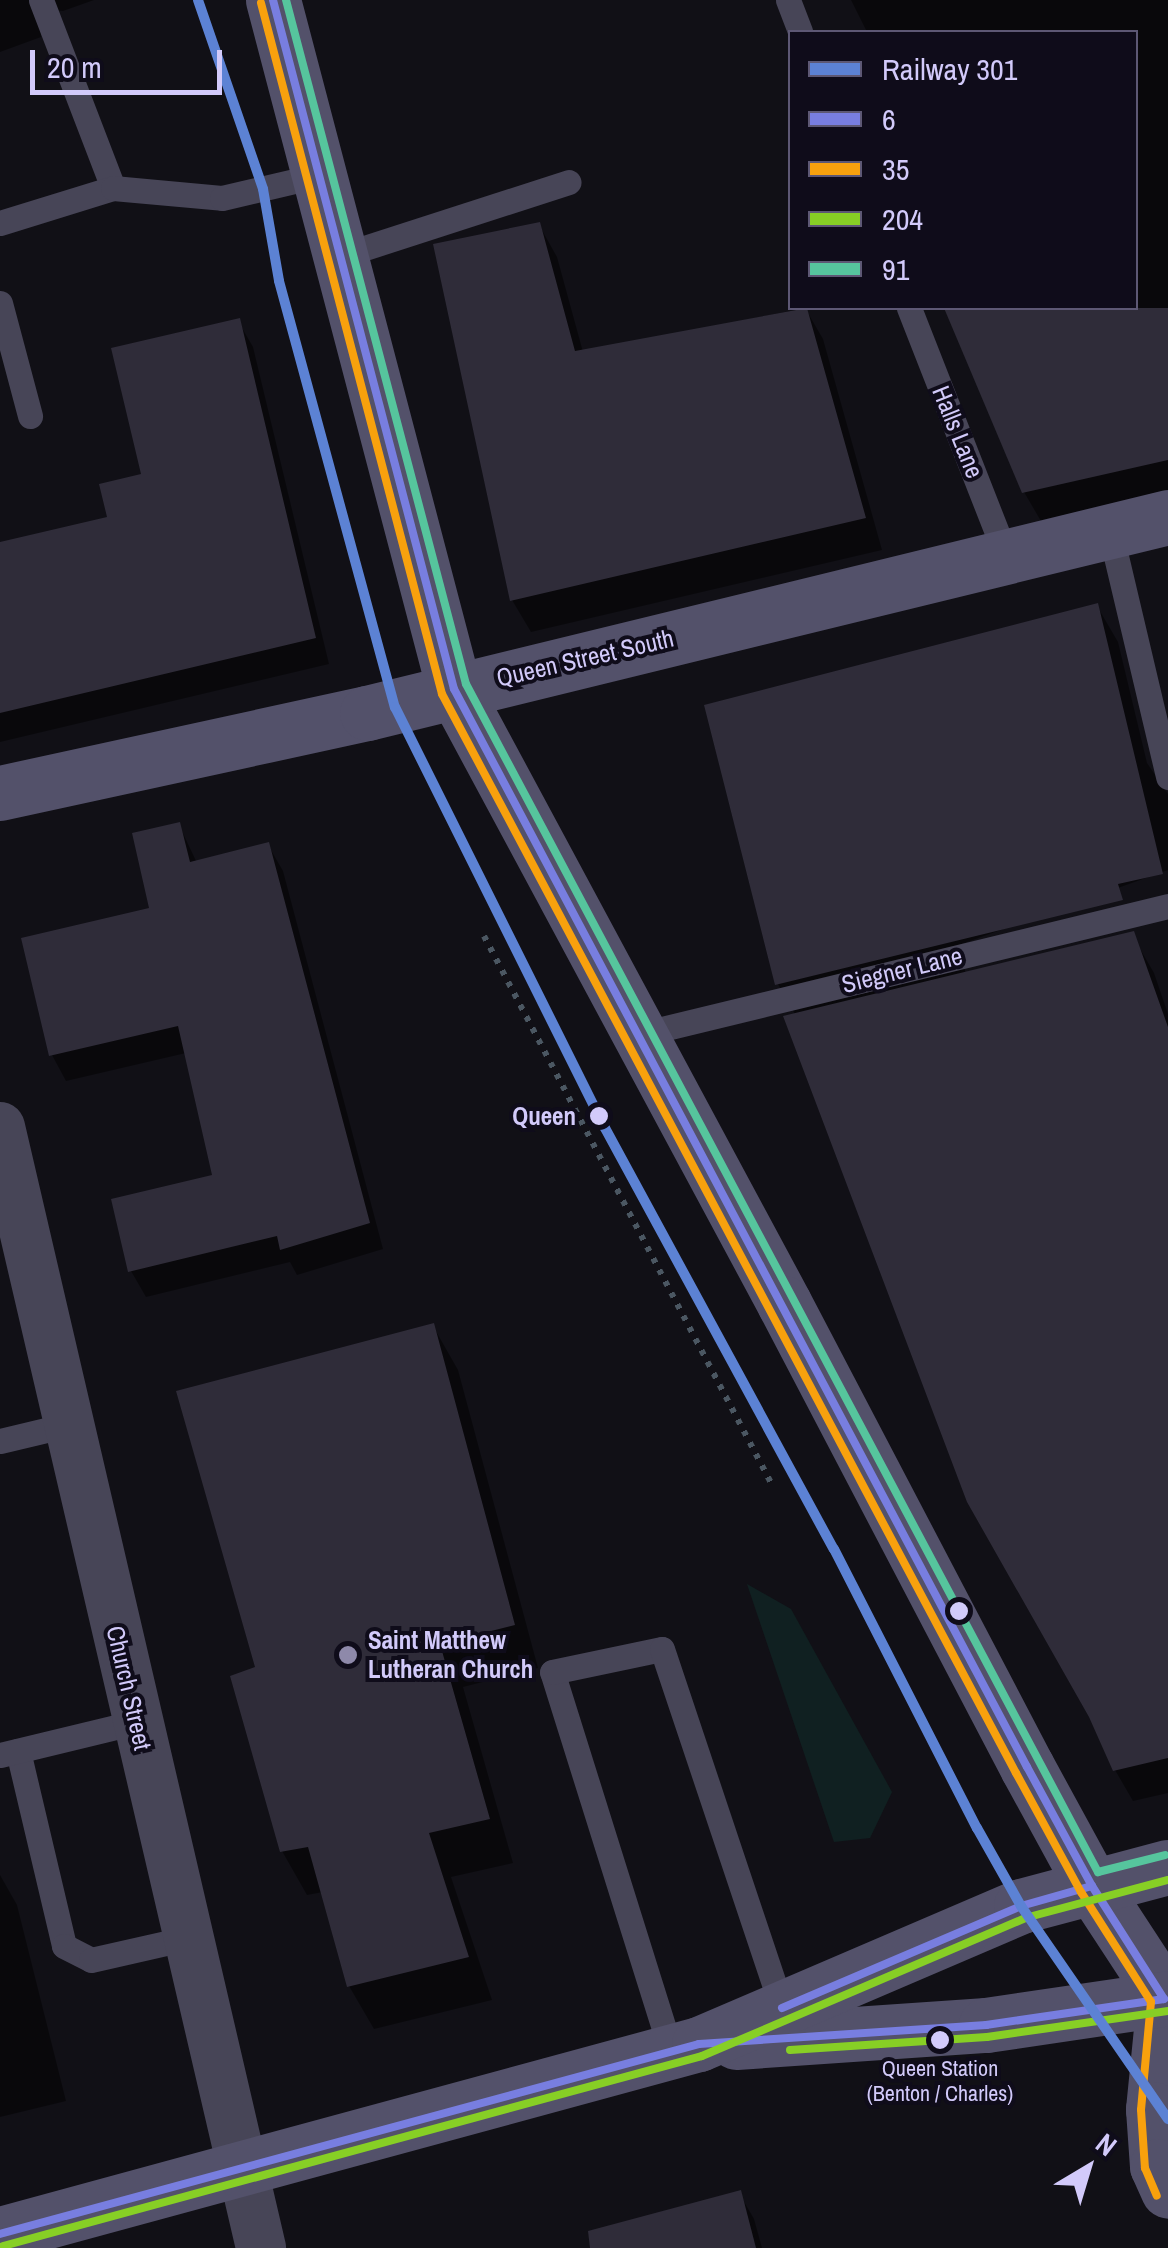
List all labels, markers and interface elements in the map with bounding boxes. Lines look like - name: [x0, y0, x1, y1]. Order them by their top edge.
- scale bar: [35, 30, 228, 92]
- legend: [788, 30, 1138, 310]
- text: 20 m: [47, 47, 102, 87]
- text: Railway 301: [882, 49, 1017, 89]
- text: 6: [882, 99, 896, 139]
- text: 35: [882, 149, 909, 189]
- text: 204: [882, 199, 923, 239]
- text: 91: [882, 249, 909, 289]
- street label: Halls Lane: [926, 381, 990, 483]
- street label: Queen Street South: [493, 623, 677, 693]
- street label: Siegner Lane: [839, 941, 965, 999]
- place label: Queen: [512, 1101, 576, 1131]
- marker: Queen: [586, 1103, 612, 1129]
- unlabelled marker: [949, 1601, 969, 1621]
- street label: Church Street: [100, 1623, 158, 1753]
- place label: Saint Matthew Lutheran Church: [368, 1626, 533, 1685]
- marker: Saint Matthew Lutheran Church: [337, 1644, 359, 1666]
- marker: Queen Station (Benton / Charles): [930, 2030, 950, 2050]
- place label: Queen Station (Benton / Charles): [867, 2055, 1013, 2106]
- north arrow: [1038, 2118, 1138, 2218]
- text: N: [1088, 2124, 1125, 2164]

